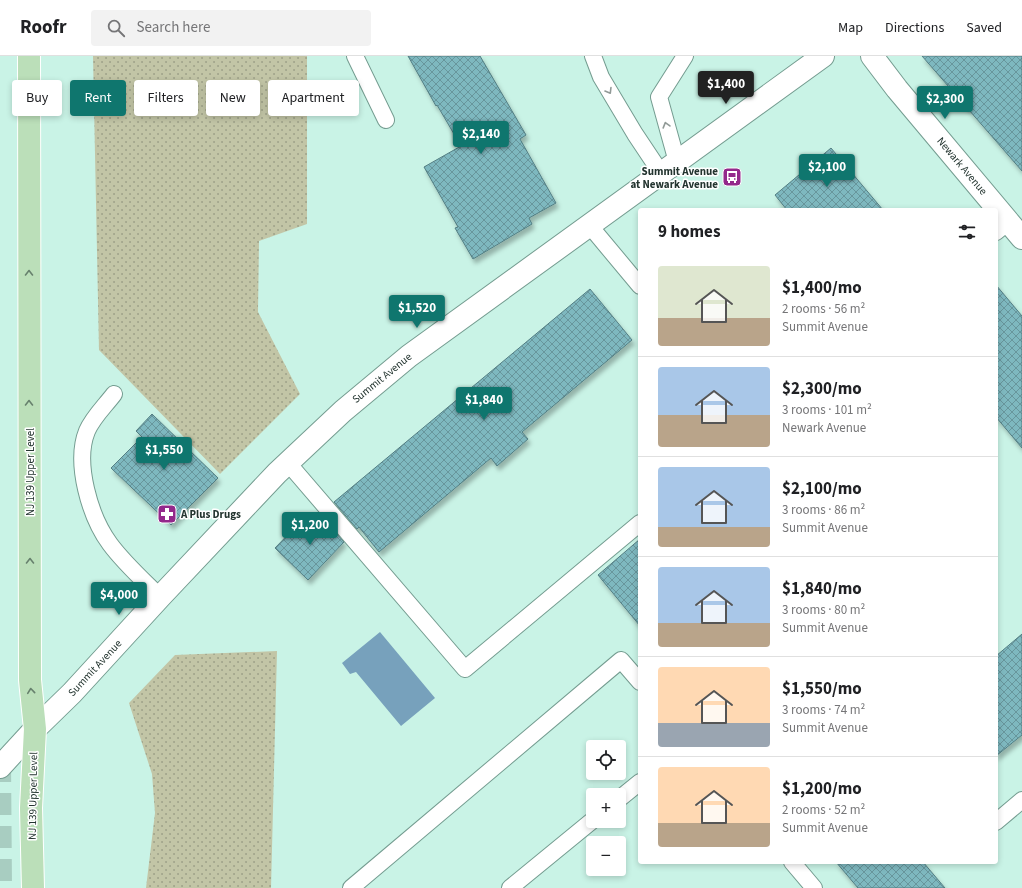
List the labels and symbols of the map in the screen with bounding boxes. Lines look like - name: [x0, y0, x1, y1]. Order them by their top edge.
- pin: $1,400: [693, 71, 759, 105]
- pin: $2,300: [912, 86, 978, 120]
- one-way arrow: [605, 87, 612, 94]
- pin: $2,140: [448, 121, 514, 155]
- one-way arrow: [662, 121, 671, 128]
- street label: Newark Avenue: [933, 134, 991, 199]
- pin: $2,100: [794, 154, 860, 188]
- place label: Summit Avenue at Newark Avenue: [630, 164, 718, 192]
- bus stop icon: Summit Avenue at Newark Avenue: [721, 166, 743, 188]
- one-way arrow: [25, 270, 33, 276]
- pin: $1,520: [384, 295, 450, 329]
- street label: Summit Avenue: [349, 349, 415, 407]
- pin: $1,840: [451, 387, 517, 421]
- one-way arrow: [25, 400, 33, 406]
- street label: NJ 139 Upper Level: [23, 428, 38, 516]
- pin: $1,550: [131, 437, 197, 471]
- pharmacy icon: A Plus Drugs: [156, 503, 178, 525]
- place label: A Plus Drugs: [180, 507, 241, 522]
- pin: $1,200: [277, 512, 343, 546]
- one-way arrow: [26, 558, 34, 564]
- pin: $4,000: [86, 582, 152, 616]
- street label: Summit Avenue: [65, 636, 126, 700]
- one-way arrow: [27, 688, 36, 694]
- street label: NJ 139 Upper Level: [25, 752, 41, 840]

